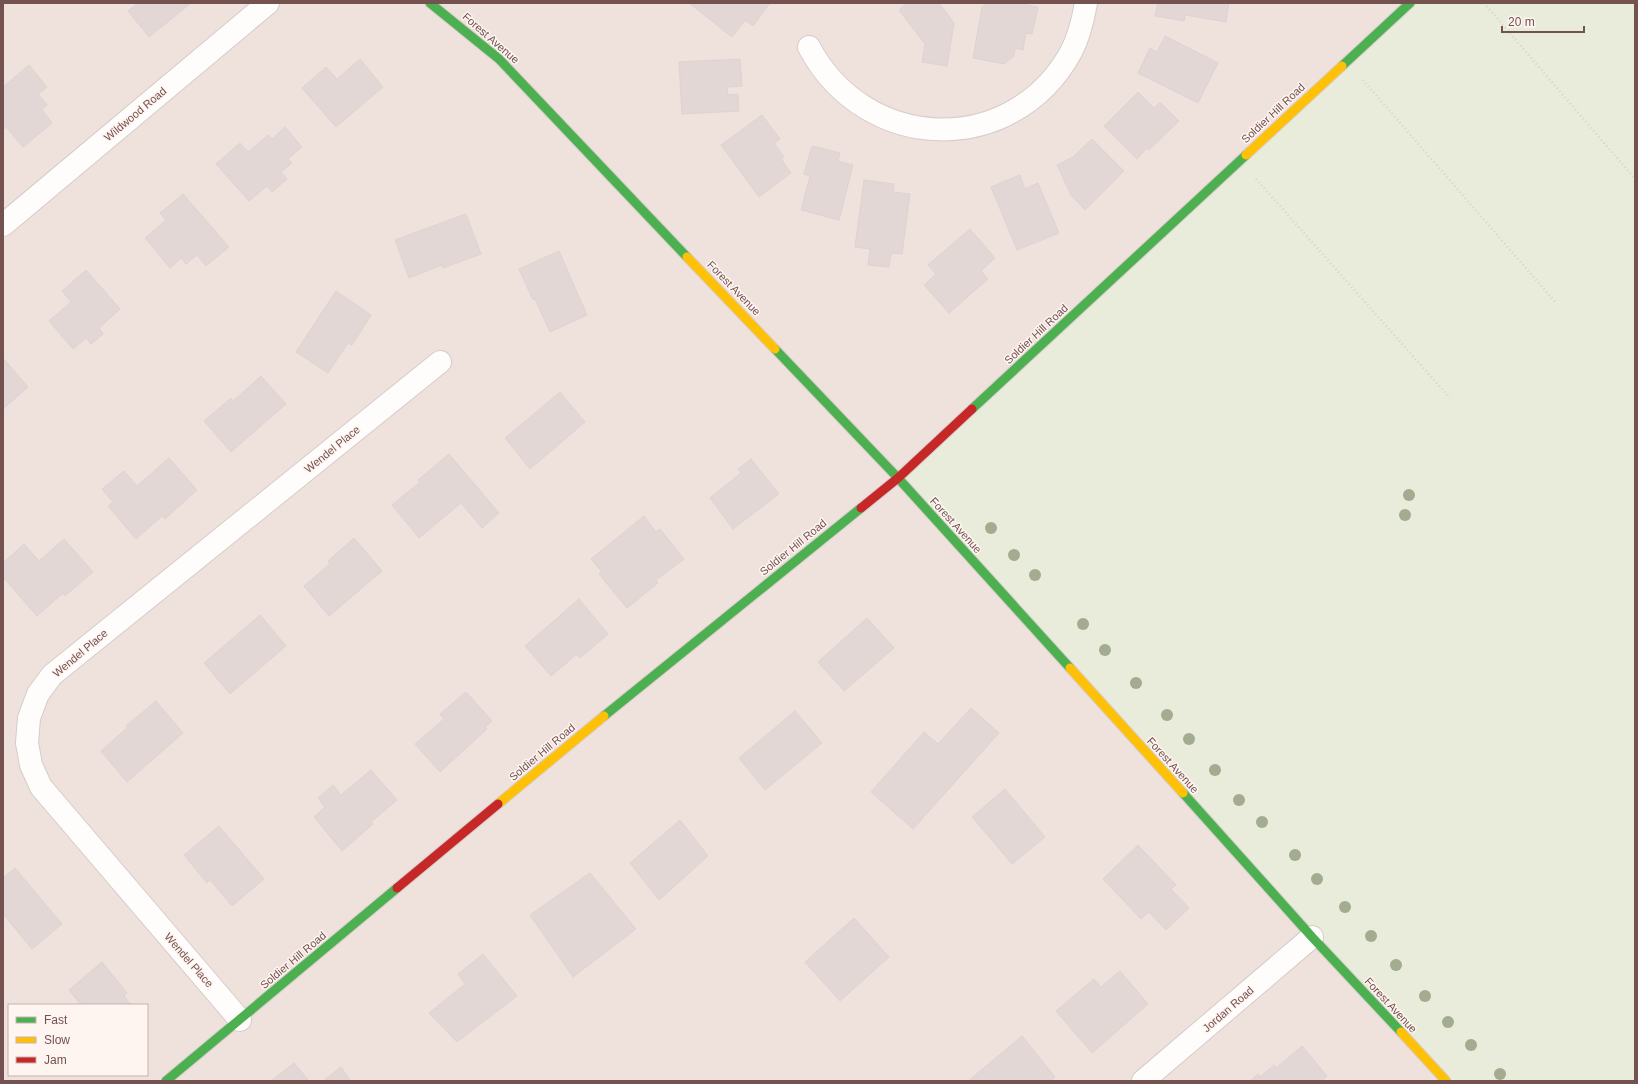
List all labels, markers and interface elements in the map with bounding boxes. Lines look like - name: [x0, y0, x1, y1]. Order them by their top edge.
- scale bar: [1502, 8, 1584, 34]
- street label: Forest Avenue: [460, 10, 522, 66]
- text: 20 m: [1508, 15, 1535, 29]
- street label: Soldier Hill Road: [1239, 81, 1307, 145]
- street label: Wildwood Road: [102, 85, 168, 143]
- street label: Forest Avenue: [705, 258, 763, 318]
- street label: Soldier Hill Road: [1002, 302, 1070, 366]
- street label: Wendel Place: [302, 423, 362, 475]
- street label: Forest Avenue: [928, 495, 984, 555]
- street label: Soldier Hill Road: [757, 517, 829, 577]
- street label: Wendel Place: [50, 627, 110, 679]
- street label: Soldier Hill Road: [507, 721, 577, 783]
- street label: Forest Avenue: [1145, 735, 1201, 795]
- street label: Soldier Hill Road: [258, 929, 328, 991]
- street label: Wendel Place: [162, 931, 216, 989]
- street label: Forest Avenue: [1362, 975, 1420, 1035]
- street label: Jordan Road: [1200, 984, 1256, 1034]
- legend: [8, 1004, 148, 1076]
- text: Fast: [44, 1013, 68, 1027]
- text: Slow: [44, 1033, 70, 1047]
- text: Jam: [44, 1053, 67, 1067]

